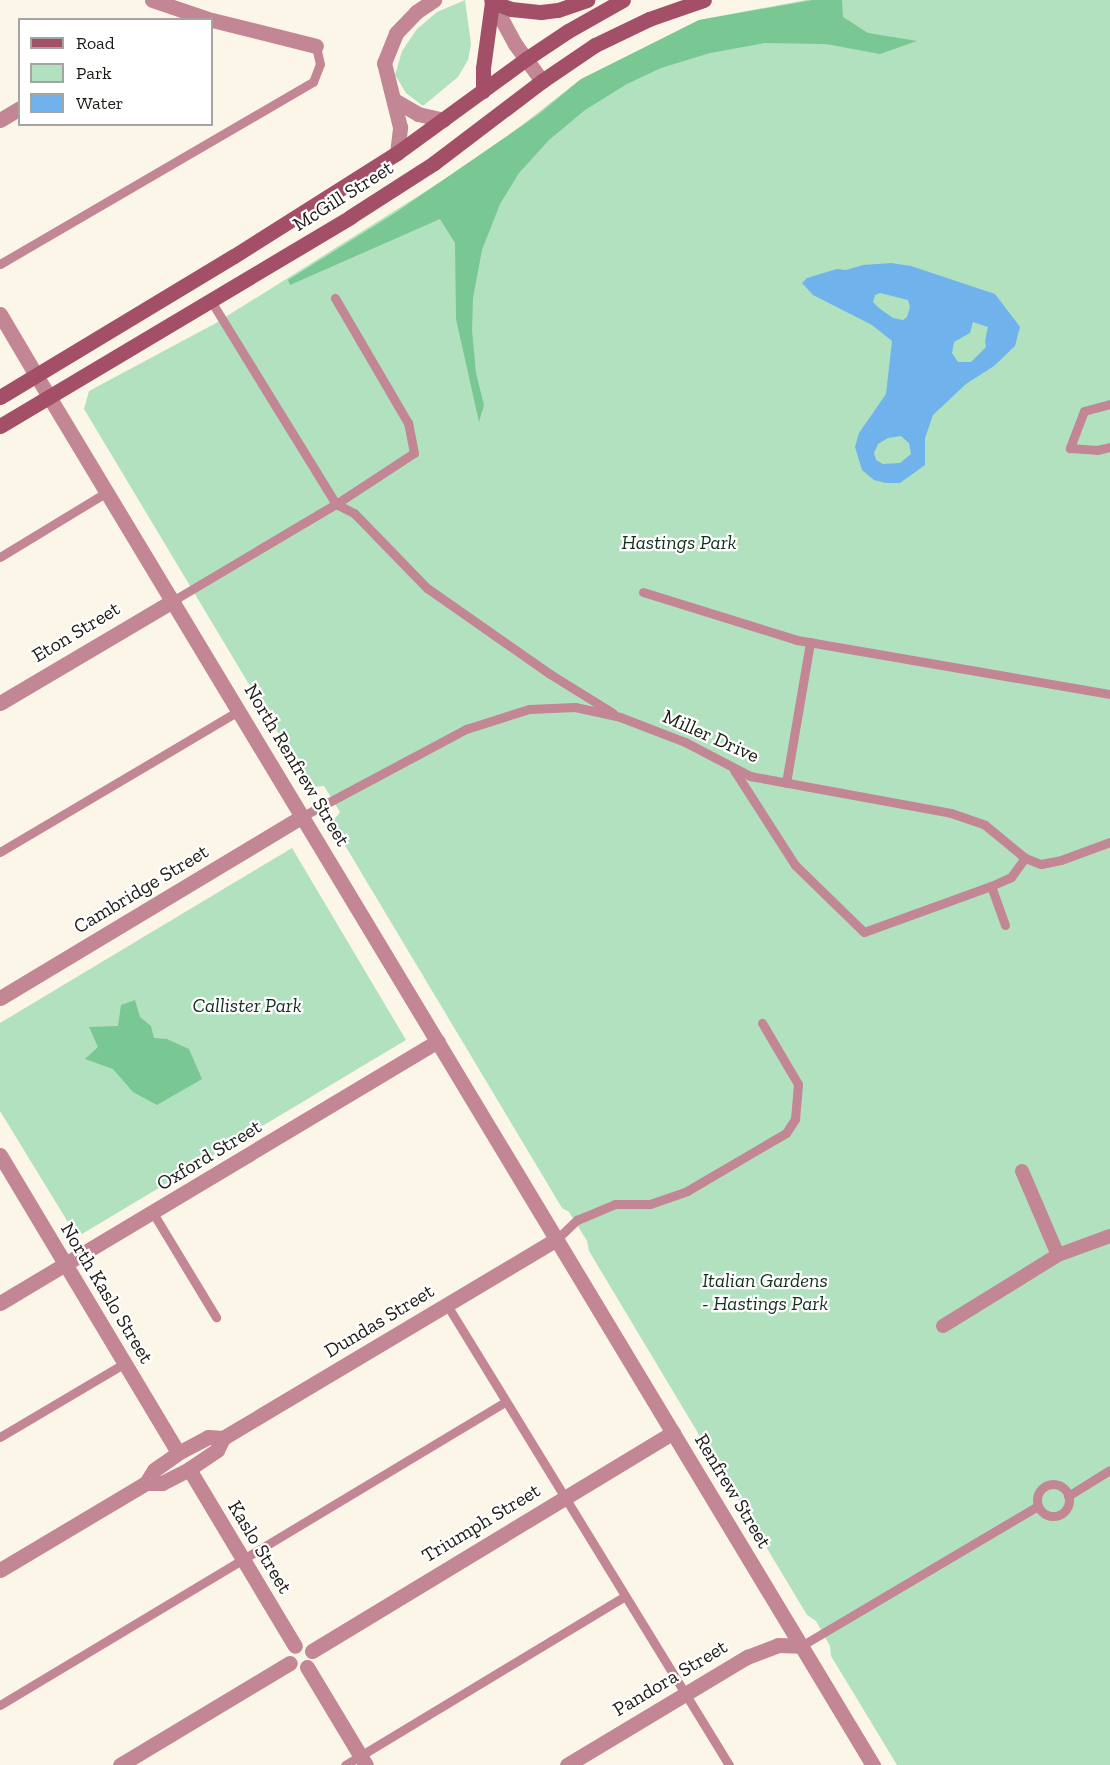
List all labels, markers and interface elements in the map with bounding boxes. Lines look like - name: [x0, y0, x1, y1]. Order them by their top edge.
- legend: [18, 18, 213, 126]
- text: Road: [76, 32, 115, 54]
- text: Park: [76, 62, 112, 84]
- text: Water: [76, 92, 123, 114]
- street label: McGill Street: [288, 156, 398, 236]
- park label: Hastings Park: [622, 530, 736, 554]
- street label: Eton Street: [28, 596, 124, 668]
- street label: North Renfrew Street: [239, 679, 355, 851]
- street label: Miller Drive: [659, 704, 763, 768]
- street label: Cambridge Street: [69, 839, 213, 939]
- park label: Callister Park: [192, 993, 302, 1017]
- street label: Oxford Street: [152, 1114, 266, 1196]
- street label: North Kaslo Street: [55, 1218, 159, 1368]
- park label: Italian Gardens - Hastings Park: [702, 1269, 828, 1316]
- street label: Dundas Street: [320, 1279, 438, 1363]
- street label: Renfrew Street: [689, 1429, 777, 1553]
- street label: Triumph Street: [417, 1478, 545, 1568]
- street label: Kaslo Street: [223, 1496, 297, 1598]
- street label: Pandora Street: [609, 1634, 731, 1722]

